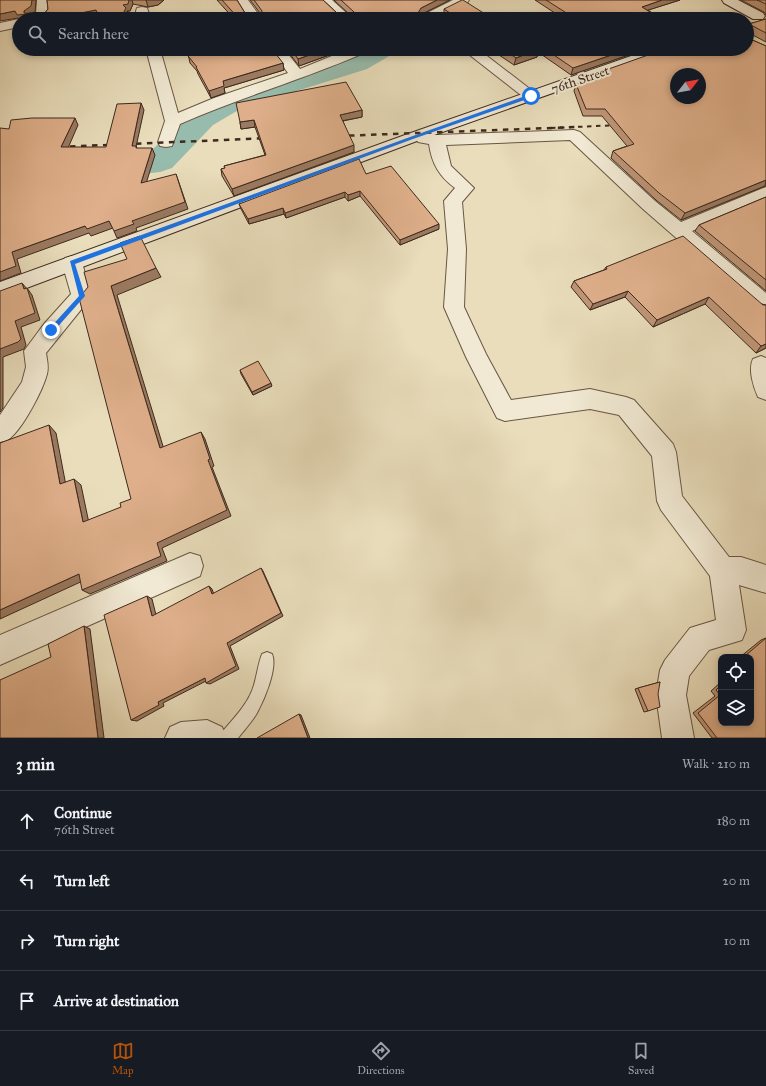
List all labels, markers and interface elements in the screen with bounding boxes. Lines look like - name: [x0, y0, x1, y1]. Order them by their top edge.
- search box: [12, 12, 754, 56]
- icon: search: [26, 23, 48, 45]
- text: Search here: [58, 25, 129, 43]
- street label: 76th Street: [549, 62, 612, 97]
- north arrow: [670, 68, 706, 104]
- route start: [522, 87, 540, 105]
- route end: [42, 321, 60, 339]
- map controls: [718, 654, 754, 726]
- button: locate: [718, 654, 754, 690]
- button: layers: [718, 690, 754, 726]
- text: 3 min: [16, 754, 55, 775]
- text: Walk · 210 m: [682, 756, 750, 772]
- text: Continue: [54, 804, 112, 822]
- icon: ahead: [16, 810, 38, 832]
- text: 180 m: [717, 813, 750, 829]
- text: 76th Street: [54, 822, 114, 838]
- icon: left: [16, 870, 38, 892]
- text: Turn left: [54, 872, 110, 890]
- text: 20 m: [722, 873, 750, 889]
- icon: right: [16, 930, 38, 952]
- text: Turn right: [54, 932, 119, 950]
- text: 10 m: [724, 933, 750, 949]
- icon: arrive: [16, 990, 38, 1012]
- text: Arrive at destination: [54, 992, 179, 1010]
- tab: Map: [112, 1040, 134, 1077]
- tab: Directions: [357, 1040, 405, 1077]
- tab: Saved: [628, 1040, 654, 1077]

